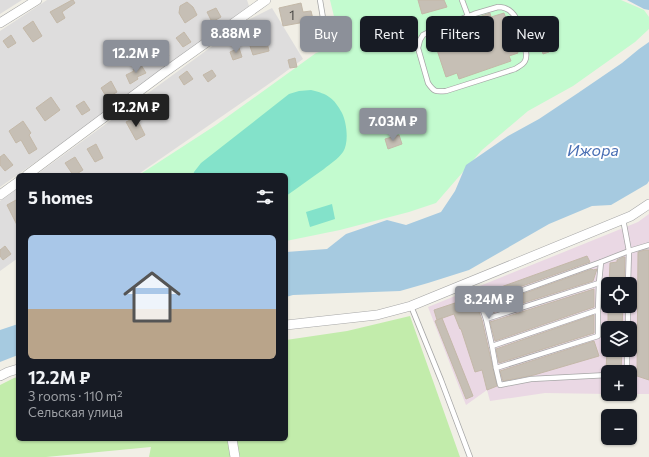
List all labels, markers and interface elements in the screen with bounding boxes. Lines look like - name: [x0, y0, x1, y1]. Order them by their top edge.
- house number: 1: [289, 7, 295, 23]
- chip: Buy: [300, 16, 352, 52]
- chip: Rent: [360, 16, 418, 52]
- chip: Filters: [426, 16, 494, 52]
- chip: New: [502, 16, 559, 52]
- pin: 8.88M ₽: [199, 20, 273, 54]
- text: 8.88M ₽: [211, 25, 261, 41]
- pin: 12.2M ₽: [99, 40, 173, 74]
- text: 12.2M ₽: [112, 45, 160, 61]
- pin: 12.2M ₽: [99, 94, 173, 128]
- text: 12.2M ₽: [112, 99, 160, 115]
- pin: 7.03M ₽: [356, 108, 430, 142]
- text: 7.03M ₽: [368, 113, 418, 129]
- water label: Ижора: [567, 140, 619, 159]
- icon: filters: [254, 186, 276, 208]
- text: 5 homes: [28, 187, 93, 208]
- icon: home: [116, 261, 188, 333]
- map controls: [601, 277, 637, 445]
- button: locate: [601, 277, 637, 313]
- pin: 8.24M ₽: [452, 286, 526, 320]
- text: 8.24M ₽: [464, 291, 514, 307]
- button: layers: [601, 321, 637, 357]
- button: +: [601, 365, 637, 401]
- text: 12.2M ₽: [28, 367, 90, 388]
- text: 3 rooms · 110 m²: [28, 388, 122, 404]
- text: Сельская улица: [28, 404, 123, 420]
- button: −: [601, 409, 637, 445]

